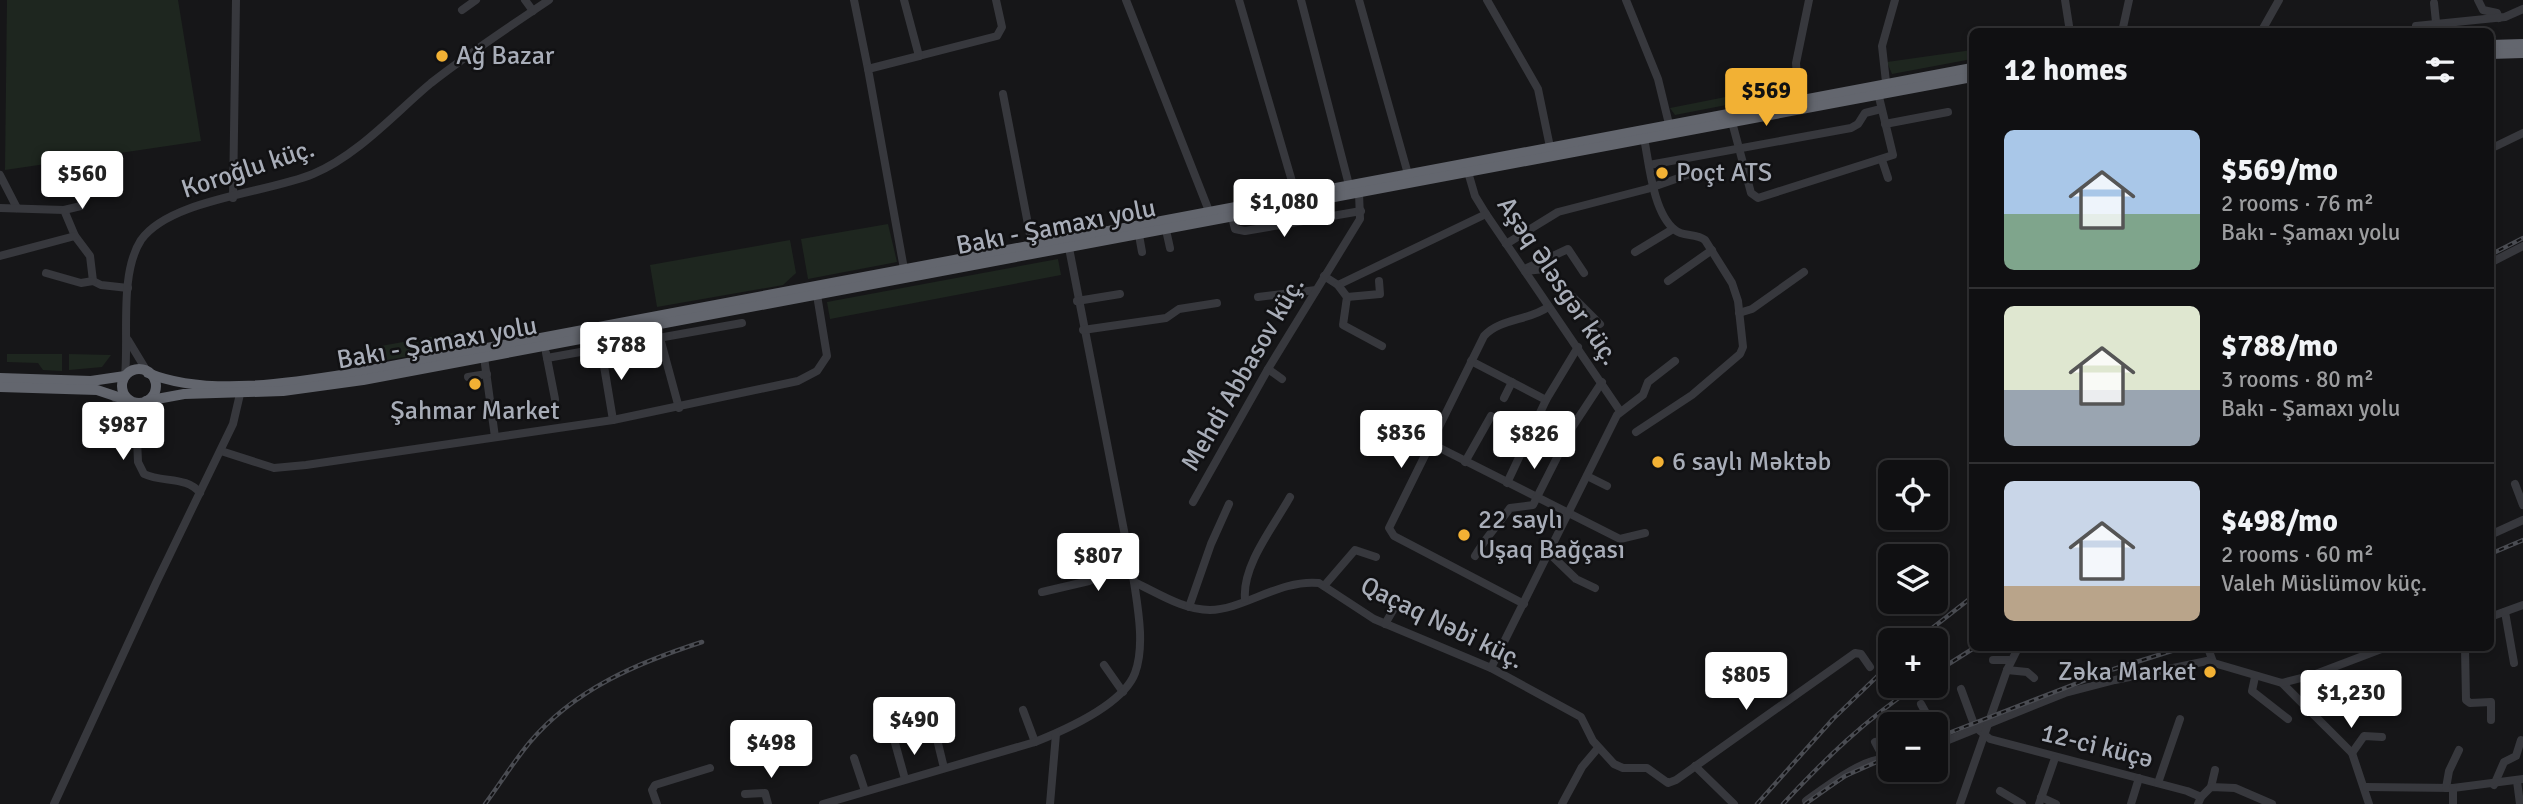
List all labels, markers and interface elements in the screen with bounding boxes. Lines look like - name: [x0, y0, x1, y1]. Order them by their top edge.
- place label: Ağ Bazar: [456, 40, 555, 72]
- marker: Ağ Bazar: [434, 48, 450, 64]
- icon: filters: [2421, 51, 2459, 89]
- text: 12 homes: [2004, 52, 2127, 89]
- pin: $569: [1725, 68, 1807, 128]
- text: $569: [1741, 76, 1791, 105]
- street label: Koroğlu küç.: [177, 132, 319, 206]
- pin: $560: [41, 152, 123, 211]
- text: $569/mo: [2221, 152, 2338, 189]
- place label: Poçt ATS: [1676, 157, 1772, 189]
- icon: home: [2060, 158, 2144, 242]
- text: $560: [57, 159, 107, 188]
- marker: Poçt ATS: [1654, 165, 1670, 181]
- pin: $1,080: [1227, 180, 1341, 239]
- text: $1,080: [1250, 187, 1318, 216]
- text: 2 rooms · 76 m²: [2221, 189, 2374, 218]
- street label: Aşəq Ələsgər küç.: [1490, 191, 1626, 371]
- street label: Bakı - Şamaxı yolu: [953, 192, 1159, 262]
- text: Bakı - Şamaxı yolu: [2221, 218, 2400, 247]
- street label: Mehdi Abbasov küç.: [1174, 271, 1312, 477]
- street label: Bakı - Şamaxı yolu: [334, 310, 540, 376]
- pin: $788: [580, 322, 662, 382]
- text: $788/mo: [2221, 328, 2338, 365]
- text: $788: [596, 330, 646, 359]
- icon: home: [2060, 334, 2144, 418]
- text: 3 rooms · 80 m²: [2221, 365, 2374, 394]
- marker: Şahmar Market: [467, 376, 483, 392]
- text: Bakı - Şamaxı yolu: [2221, 394, 2400, 423]
- place label: Şahmar Market: [390, 395, 560, 427]
- pin: $987: [82, 402, 164, 462]
- text: $987: [98, 410, 148, 439]
- pin: $836: [1360, 410, 1442, 470]
- pin: $826: [1493, 412, 1575, 471]
- text: $836: [1376, 418, 1426, 447]
- text: $826: [1509, 419, 1559, 448]
- place label: 6 saylı Məktəb: [1672, 446, 1831, 478]
- marker: 6 saylı Məktəb: [1650, 454, 1666, 470]
- map controls: [1878, 460, 1948, 782]
- button: locate: [1878, 460, 1948, 530]
- text: $498/mo: [2221, 503, 2338, 540]
- place label: 22 saylı Uşaq Bağçası: [1478, 504, 1625, 566]
- icon: home: [2060, 509, 2144, 593]
- marker: 22 saylı Uşaq Bağçası: [1456, 527, 1472, 543]
- pin: $807: [1057, 534, 1139, 593]
- text: 2 rooms · 60 m²: [2221, 540, 2374, 569]
- text: $807: [1073, 541, 1123, 570]
- button: layers: [1878, 544, 1948, 614]
- text: Valeh Müslümov küç.: [2221, 569, 2427, 598]
- street label: Qaçaq Nəbi küç.: [1355, 570, 1529, 676]
- button: +: [1878, 628, 1948, 698]
- pin: $805: [1705, 652, 1787, 712]
- place label: Zəka Market: [2058, 656, 2196, 688]
- text: $805: [1721, 660, 1771, 689]
- marker: Zəka Market: [2202, 664, 2218, 680]
- pin: $1,230: [2294, 670, 2408, 730]
- text: $1,230: [2317, 678, 2385, 707]
- pin: $490: [873, 698, 955, 757]
- text: $490: [889, 705, 939, 734]
- button: −: [1878, 712, 1948, 782]
- street label: 12-ci küçə: [2038, 717, 2156, 775]
- pin: $498: [730, 720, 812, 780]
- text: $498: [746, 728, 796, 757]

